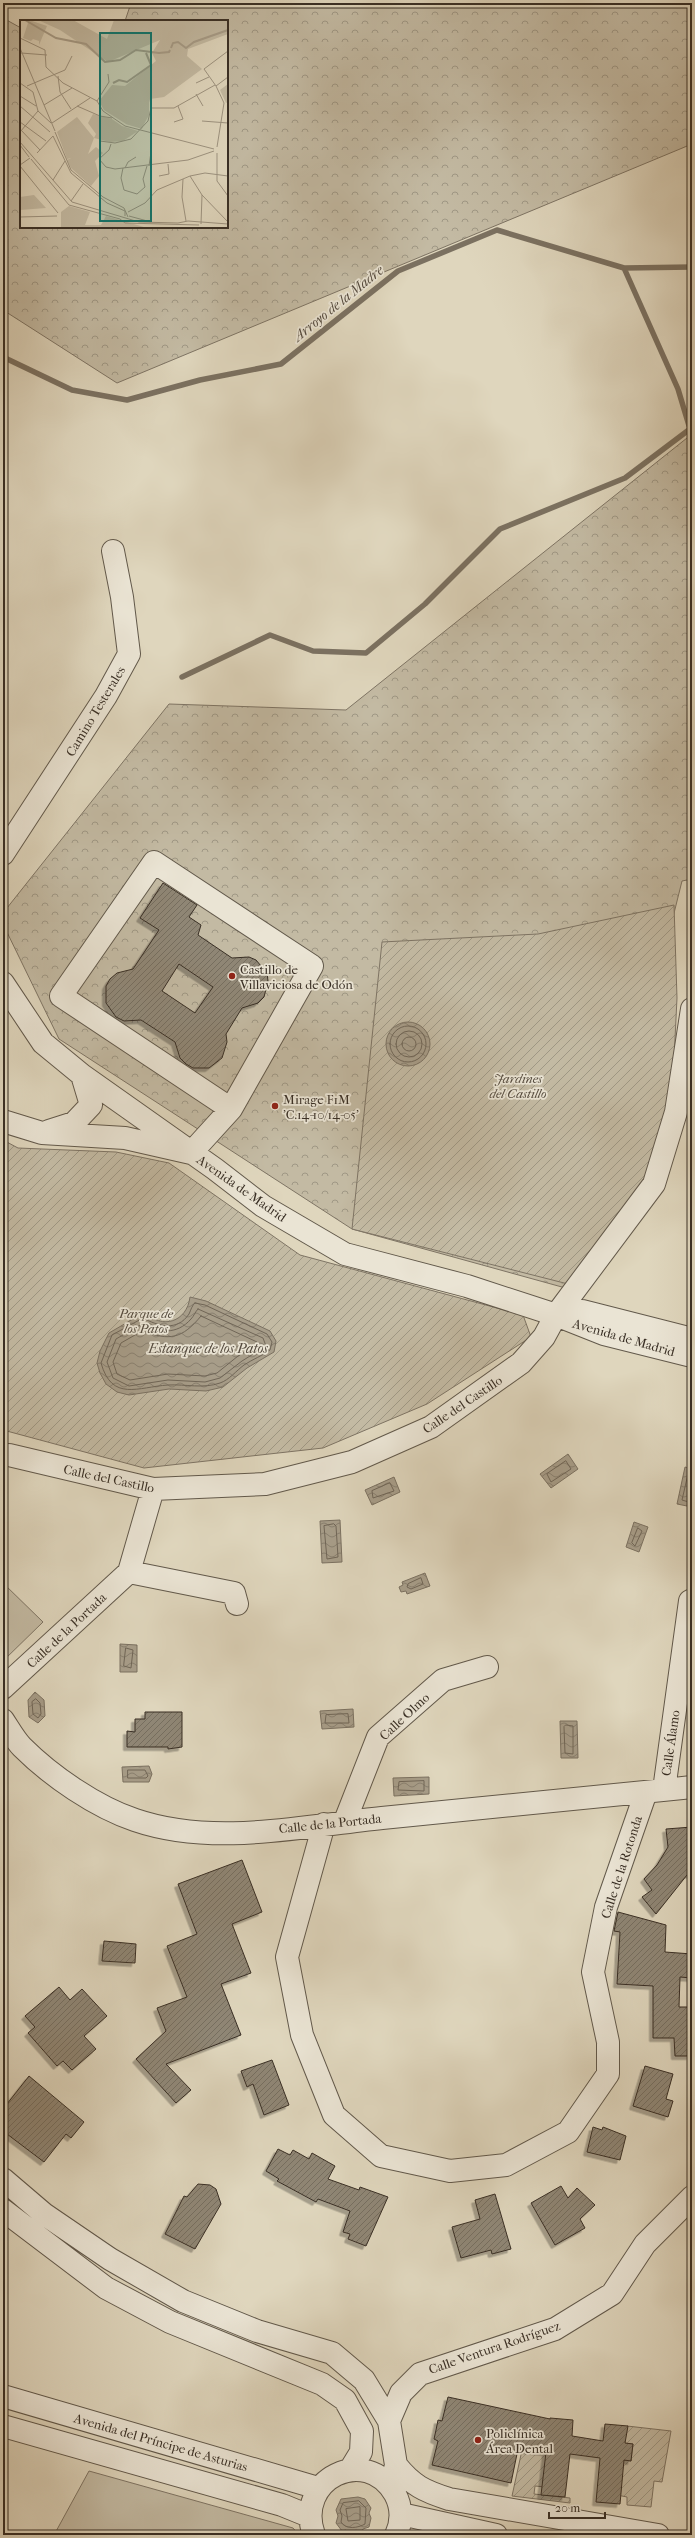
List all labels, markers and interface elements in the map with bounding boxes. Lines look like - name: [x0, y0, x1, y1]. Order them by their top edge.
- inset map: [20, 20, 228, 228]
- water label: Arroyo de la Madre: [288, 262, 387, 346]
- street label: Camino Testerales: [63, 663, 128, 759]
- place label: Castillo de Villaviciosa de Odón: [239, 962, 353, 992]
- marker: Castillo de Villaviciosa de Odón: [227, 971, 237, 981]
- park label: Jardines del Castillo: [490, 1071, 547, 1101]
- place label: Mirage F1M 'C.14-10/14-05': [283, 1092, 359, 1122]
- marker: Mirage F1M 'C.14-10/14-05': [270, 1101, 280, 1111]
- street label: Avenida de Madrid: [193, 1151, 290, 1225]
- park label: Parque de los Patos: [118, 1306, 174, 1336]
- street label: Avenida de Madrid: [570, 1315, 678, 1360]
- water label: Estanque de los Patos: [147, 1340, 268, 1357]
- street label: Calle del Castillo: [420, 1372, 505, 1437]
- street label: Calle del Castillo: [62, 1462, 156, 1496]
- street label: Calle de la Portada: [23, 1589, 110, 1671]
- street label: Calle Olmo: [376, 1689, 433, 1743]
- street label: Calle Álamo: [658, 1709, 683, 1777]
- street label: Calle de la Portada: [278, 1811, 383, 1836]
- street label: Calle de la Rotonda: [598, 1813, 645, 1920]
- street label: Calle Ventura Rodríguez: [427, 2318, 562, 2377]
- street label: Avenida del Príncipe de Asturias: [71, 2410, 250, 2475]
- place label: Policlínica Área Dental: [485, 2426, 554, 2456]
- marker: Policlínica Área Dental: [473, 2435, 483, 2445]
- scale bar: [549, 2494, 605, 2520]
- text: 20 m: [555, 2501, 580, 2515]

